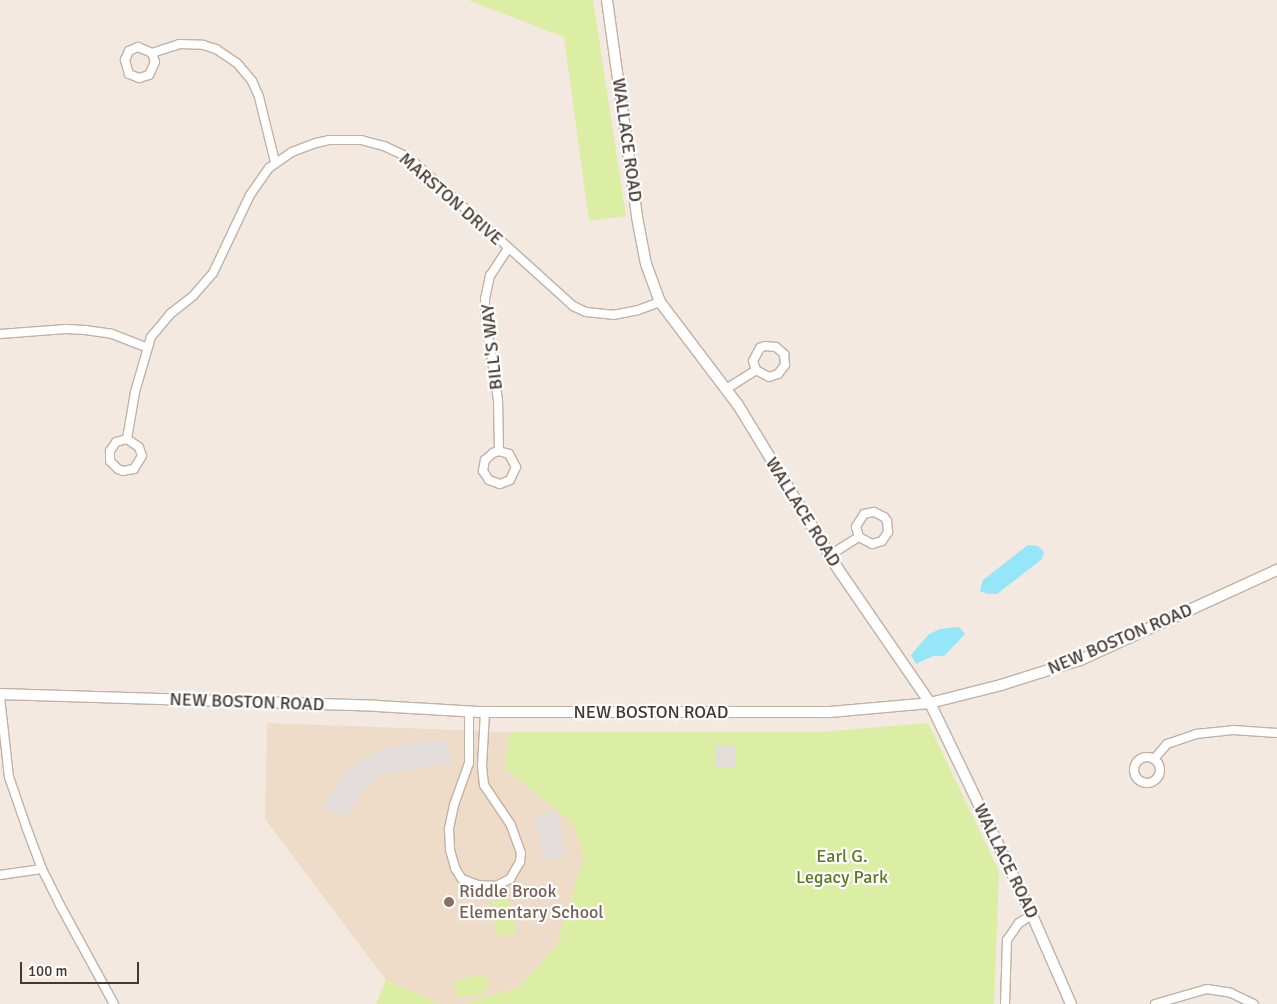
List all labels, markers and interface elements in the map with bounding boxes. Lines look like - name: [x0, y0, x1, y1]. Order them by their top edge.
- street label: WALLACE ROAD: [608, 77, 646, 203]
- street label: MARSTON DRIVE: [395, 148, 507, 250]
- street label: BILL'S WAY: [477, 303, 507, 391]
- street label: WALLACE ROAD: [761, 453, 845, 571]
- street label: NEW BOSTON ROAD: [1044, 599, 1196, 679]
- street label: NEW BOSTON ROAD: [169, 689, 325, 715]
- street label: NEW BOSTON ROAD: [573, 701, 729, 723]
- street label: WALLACE ROAD: [969, 800, 1043, 922]
- park label: Earl G. Legacy Park: [796, 846, 888, 889]
- place label: Riddle Brook Elementary School: [459, 881, 604, 924]
- marker: Riddle Brook Elementary School: [443, 896, 455, 908]
- scale bar: [22, 952, 141, 984]
- text: 100 m: [28, 962, 68, 980]

